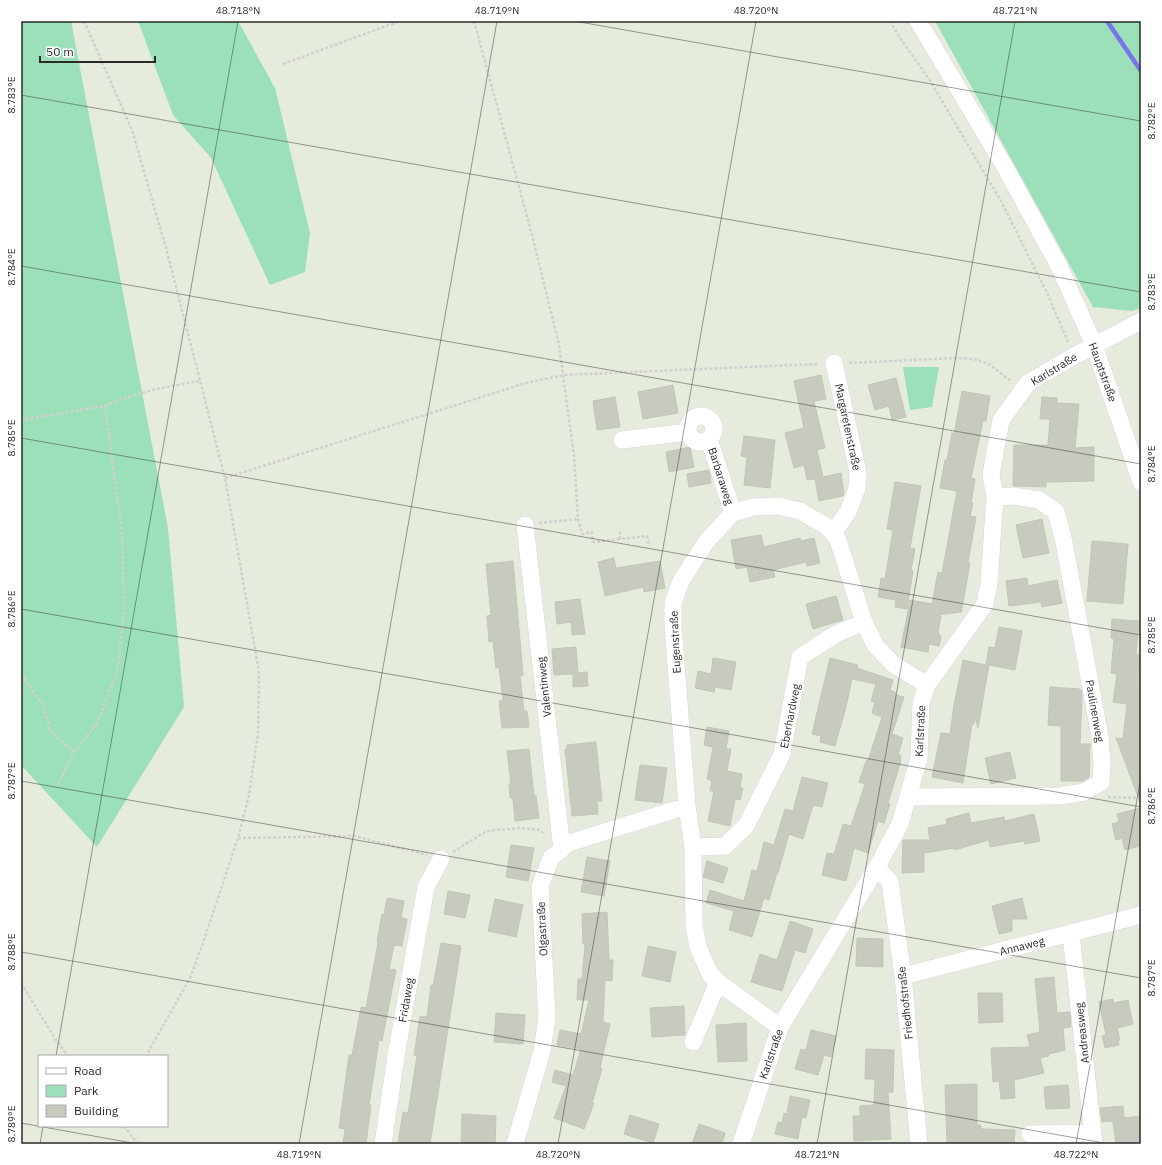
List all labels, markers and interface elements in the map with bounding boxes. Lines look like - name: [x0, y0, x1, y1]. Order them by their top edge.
- text: 48.718°N: [216, 4, 260, 17]
- text: 48.719°N: [475, 4, 519, 17]
- text: 48.720°N: [734, 4, 778, 17]
- text: 48.721°N: [993, 4, 1037, 17]
- scale bar: [40, 38, 155, 64]
- text: 50 m: [46, 44, 74, 59]
- text: 8.783°E: [5, 76, 18, 114]
- text: 8.782°E: [1145, 102, 1158, 140]
- text: 8.784°E: [5, 248, 18, 286]
- text: 8.783°E: [1145, 273, 1158, 311]
- street label: Hauptstraße: [1086, 340, 1120, 404]
- street label: Karlstraße: [1028, 350, 1080, 388]
- street label: Margaretenstraße: [832, 382, 864, 472]
- text: 8.785°E: [5, 419, 18, 457]
- text: 8.784°E: [1145, 445, 1158, 483]
- street label: Barbaraweg: [705, 446, 737, 507]
- text: 8.786°E: [5, 590, 18, 628]
- street label: Eugenstraße: [666, 610, 684, 674]
- text: 8.785°E: [1145, 616, 1158, 654]
- street label: Valentinweg: [534, 656, 554, 718]
- street label: Paulinenweg: [1083, 679, 1107, 743]
- street label: Eberhardweg: [777, 682, 803, 750]
- street label: Karlstraße: [912, 705, 928, 757]
- text: 8.787°E: [5, 762, 18, 800]
- text: 8.786°E: [1145, 787, 1158, 825]
- street label: Olgastraße: [534, 901, 550, 957]
- text: 8.788°E: [5, 933, 18, 971]
- street label: Annaweg: [998, 934, 1046, 958]
- text: 8.787°E: [1145, 959, 1158, 997]
- street label: Friedhofstraße: [894, 966, 916, 1040]
- street label: Fridaweg: [395, 976, 417, 1023]
- street label: Andreasweg: [1072, 1002, 1092, 1064]
- street label: Karlstraße: [756, 1027, 786, 1081]
- legend: [38, 1055, 168, 1127]
- text: Road: [74, 1063, 102, 1078]
- text: Park: [74, 1083, 99, 1098]
- text: Building: [74, 1103, 119, 1118]
- text: 8.789°E: [5, 1105, 18, 1143]
- text: 48.719°N: [277, 1148, 321, 1161]
- text: 48.720°N: [536, 1148, 580, 1161]
- text: 48.721°N: [795, 1148, 839, 1161]
- text: 48.722°N: [1054, 1148, 1098, 1161]

